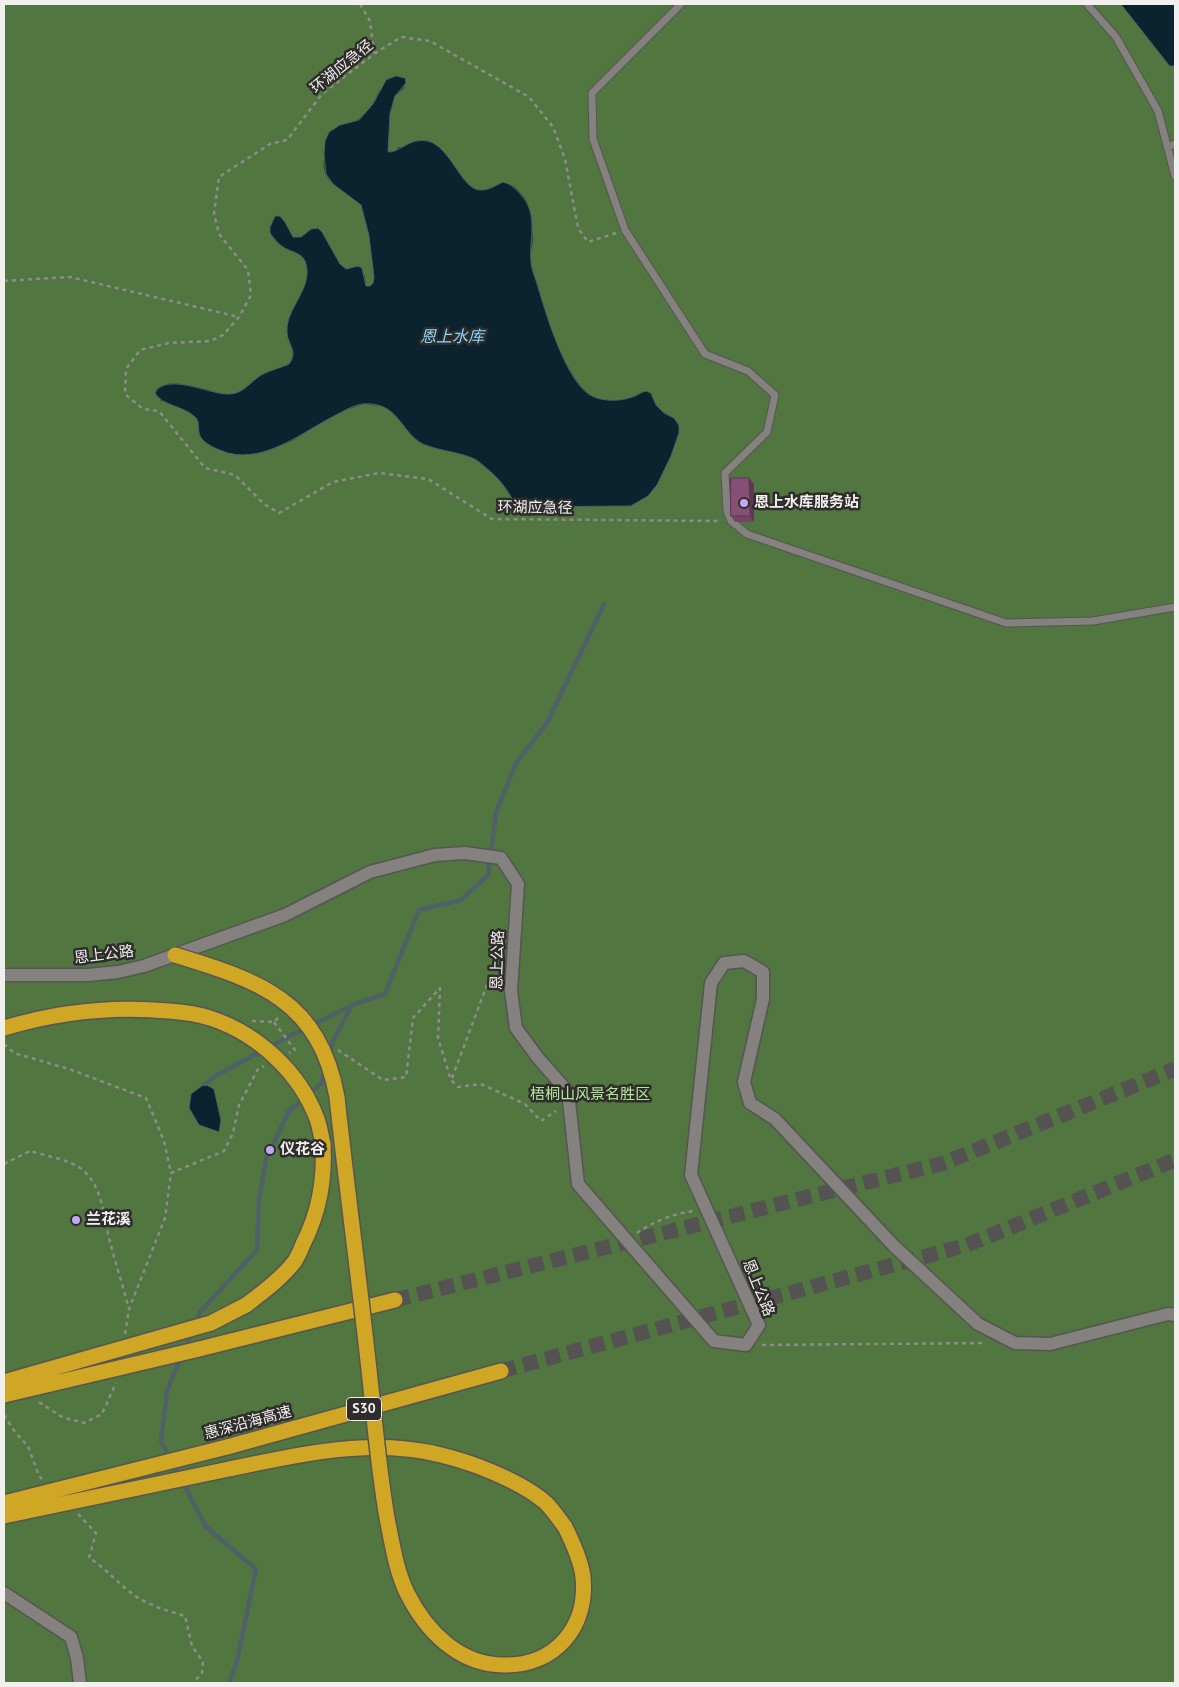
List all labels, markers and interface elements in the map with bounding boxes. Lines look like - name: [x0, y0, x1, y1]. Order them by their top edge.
- street label: 环湖应急径: [307, 36, 377, 98]
- water label: 恩上水库: [420, 327, 484, 347]
- place label: 恩上水库服务站: [754, 494, 859, 512]
- marker: 恩上水库服务站: [738, 497, 750, 509]
- street label: 环湖应急径: [497, 498, 573, 518]
- street label: 恩上公路: [488, 930, 508, 990]
- street label: 恩上公路: [73, 942, 135, 968]
- park label: 梧桐山风景名胜区: [530, 1086, 650, 1104]
- place label: 仪花谷: [280, 1141, 325, 1159]
- marker: 仪花谷: [264, 1144, 276, 1156]
- place label: 兰花溪: [86, 1211, 131, 1229]
- marker: 兰花溪: [70, 1214, 82, 1226]
- street label: 恩上公路: [738, 1257, 778, 1319]
- road number: S30: [346, 1398, 382, 1420]
- street label: 惠深沿海高速: [202, 1403, 294, 1443]

